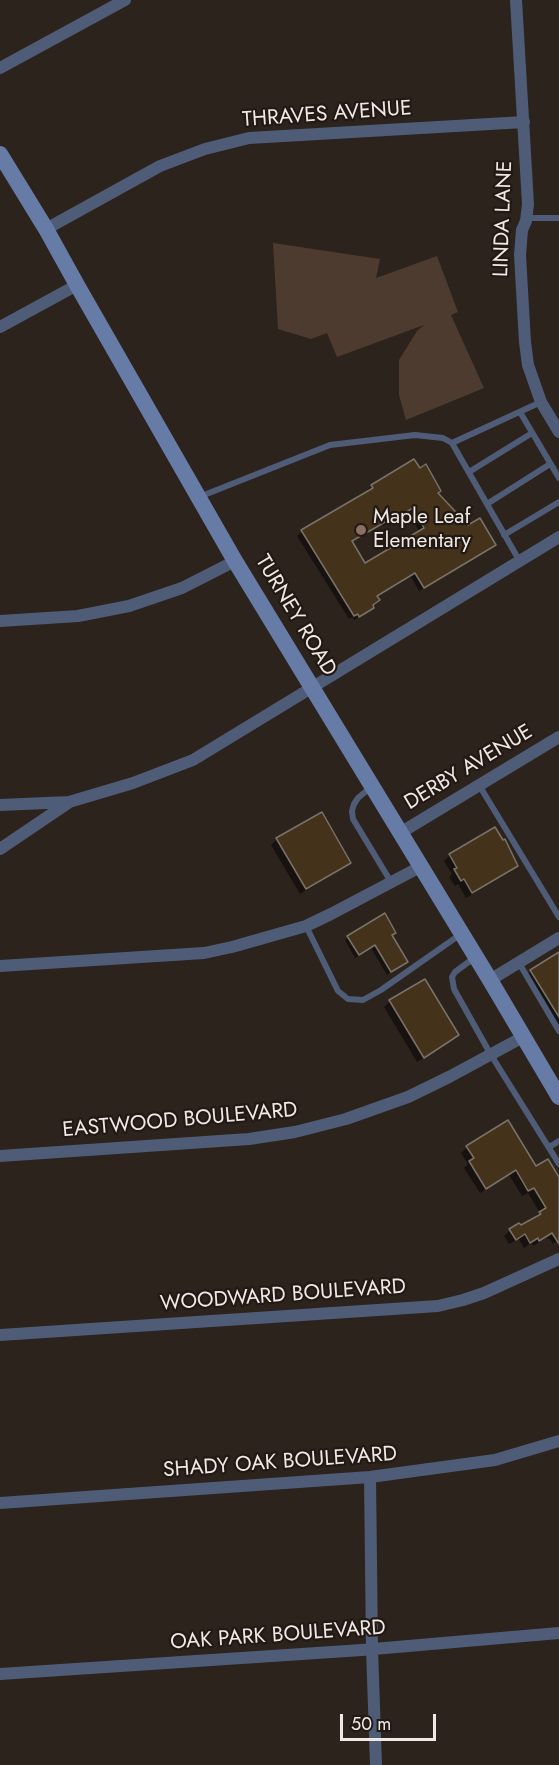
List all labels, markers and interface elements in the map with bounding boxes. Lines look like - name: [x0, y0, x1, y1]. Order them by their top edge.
- street label: THRAVES AVENUE: [241, 97, 413, 133]
- street label: LINDA LANE: [489, 160, 519, 278]
- place label: Maple Leaf Elementary: [373, 505, 471, 555]
- marker: Maple Leaf Elementary: [354, 523, 368, 537]
- street label: TURNEY ROAD: [249, 551, 341, 681]
- street label: DERBY AVENUE: [400, 720, 538, 816]
- street label: EASTWOOD BOULEVARD: [62, 1098, 298, 1144]
- street label: WOODWARD BOULEVARD: [159, 1275, 407, 1317]
- street label: SHADY OAK BOULEVARD: [162, 1442, 398, 1484]
- street label: OAK PARK BOULEVARD: [169, 1616, 387, 1656]
- scale bar: [343, 1702, 439, 1740]
- text: 50 m: [351, 1711, 391, 1737]

